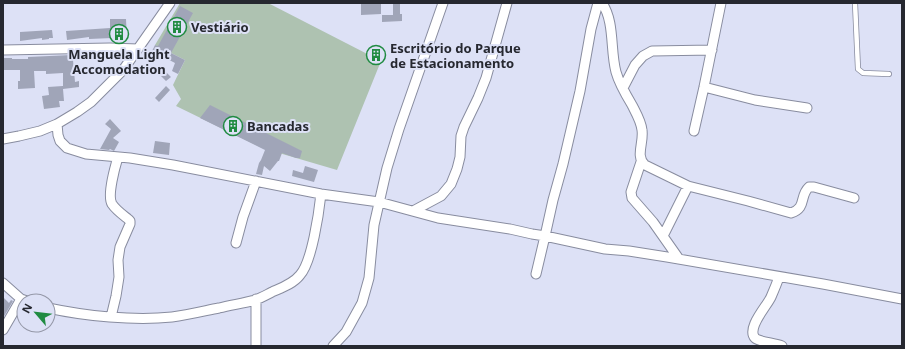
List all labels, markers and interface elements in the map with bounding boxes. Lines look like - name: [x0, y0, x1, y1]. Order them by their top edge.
- building icon: Vestiário: [166, 16, 188, 38]
- place label: Vestiário: [191, 18, 249, 36]
- building icon: Manguela Light Accomodation: [108, 23, 130, 45]
- place label: Escritório do Parque de Estacionamento: [390, 39, 521, 72]
- building icon: Escritório do Parque de Estacionamento: [365, 44, 387, 66]
- place label: Manguela Light Accomodation: [68, 45, 170, 78]
- building icon: Bancadas: [222, 115, 244, 137]
- place label: Bancadas: [247, 117, 309, 135]
- north arrow: [16, 293, 56, 333]
- text: N: [18, 301, 35, 316]

